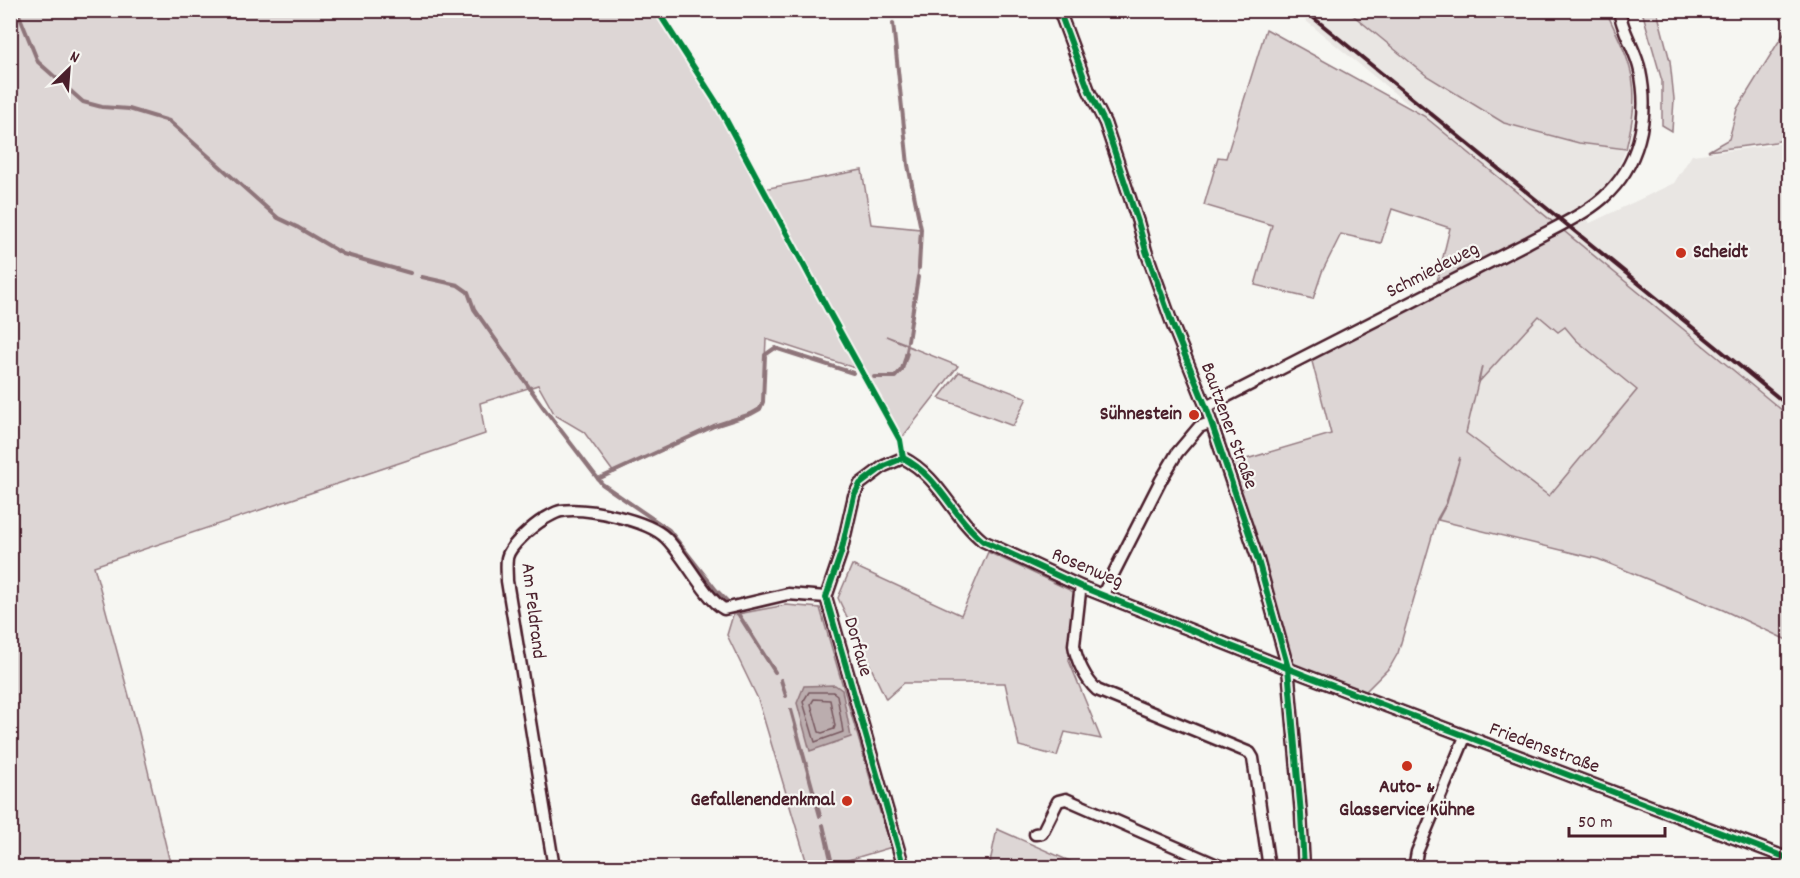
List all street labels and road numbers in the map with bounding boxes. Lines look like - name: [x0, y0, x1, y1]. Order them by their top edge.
- street label: Schmiedeweg: [1382, 236, 1484, 306]
- street label: Bautzener Straße: [1192, 359, 1264, 493]
- street label: Rosenweg: [1047, 541, 1127, 597]
- street label: Am Feldrand: [512, 561, 552, 661]
- street label: Dorfaue: [835, 614, 879, 680]
- street label: Friedensstraße: [1485, 716, 1603, 782]

